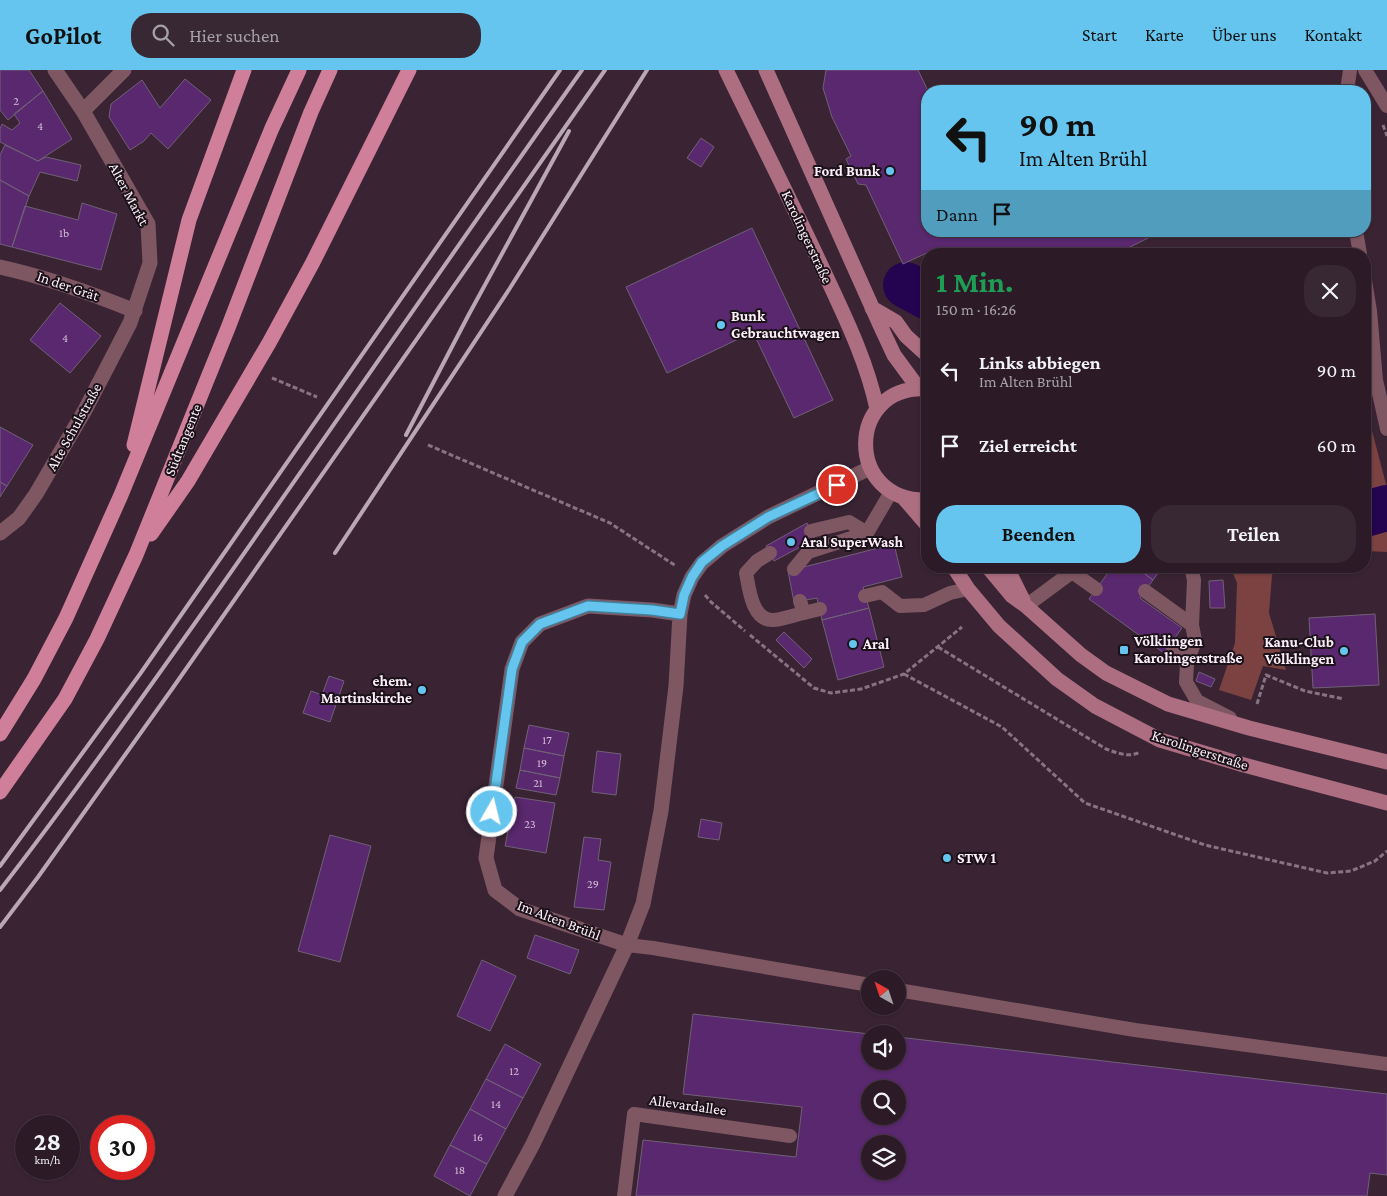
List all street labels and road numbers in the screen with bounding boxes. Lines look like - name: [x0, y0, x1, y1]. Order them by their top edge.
- street label: Alter Markt: [106, 160, 153, 229]
- street label: Karolingerstraße: [778, 188, 836, 287]
- street label: In der Grät: [35, 268, 102, 304]
- street label: Alte Schulstraße: [43, 380, 105, 474]
- street label: Südtangente: [161, 401, 206, 479]
- street label: Karolingerstraße: [1149, 727, 1251, 774]
- street label: Im Alten Brühl: [515, 897, 603, 943]
- street label: Allevardallee: [648, 1092, 728, 1118]

